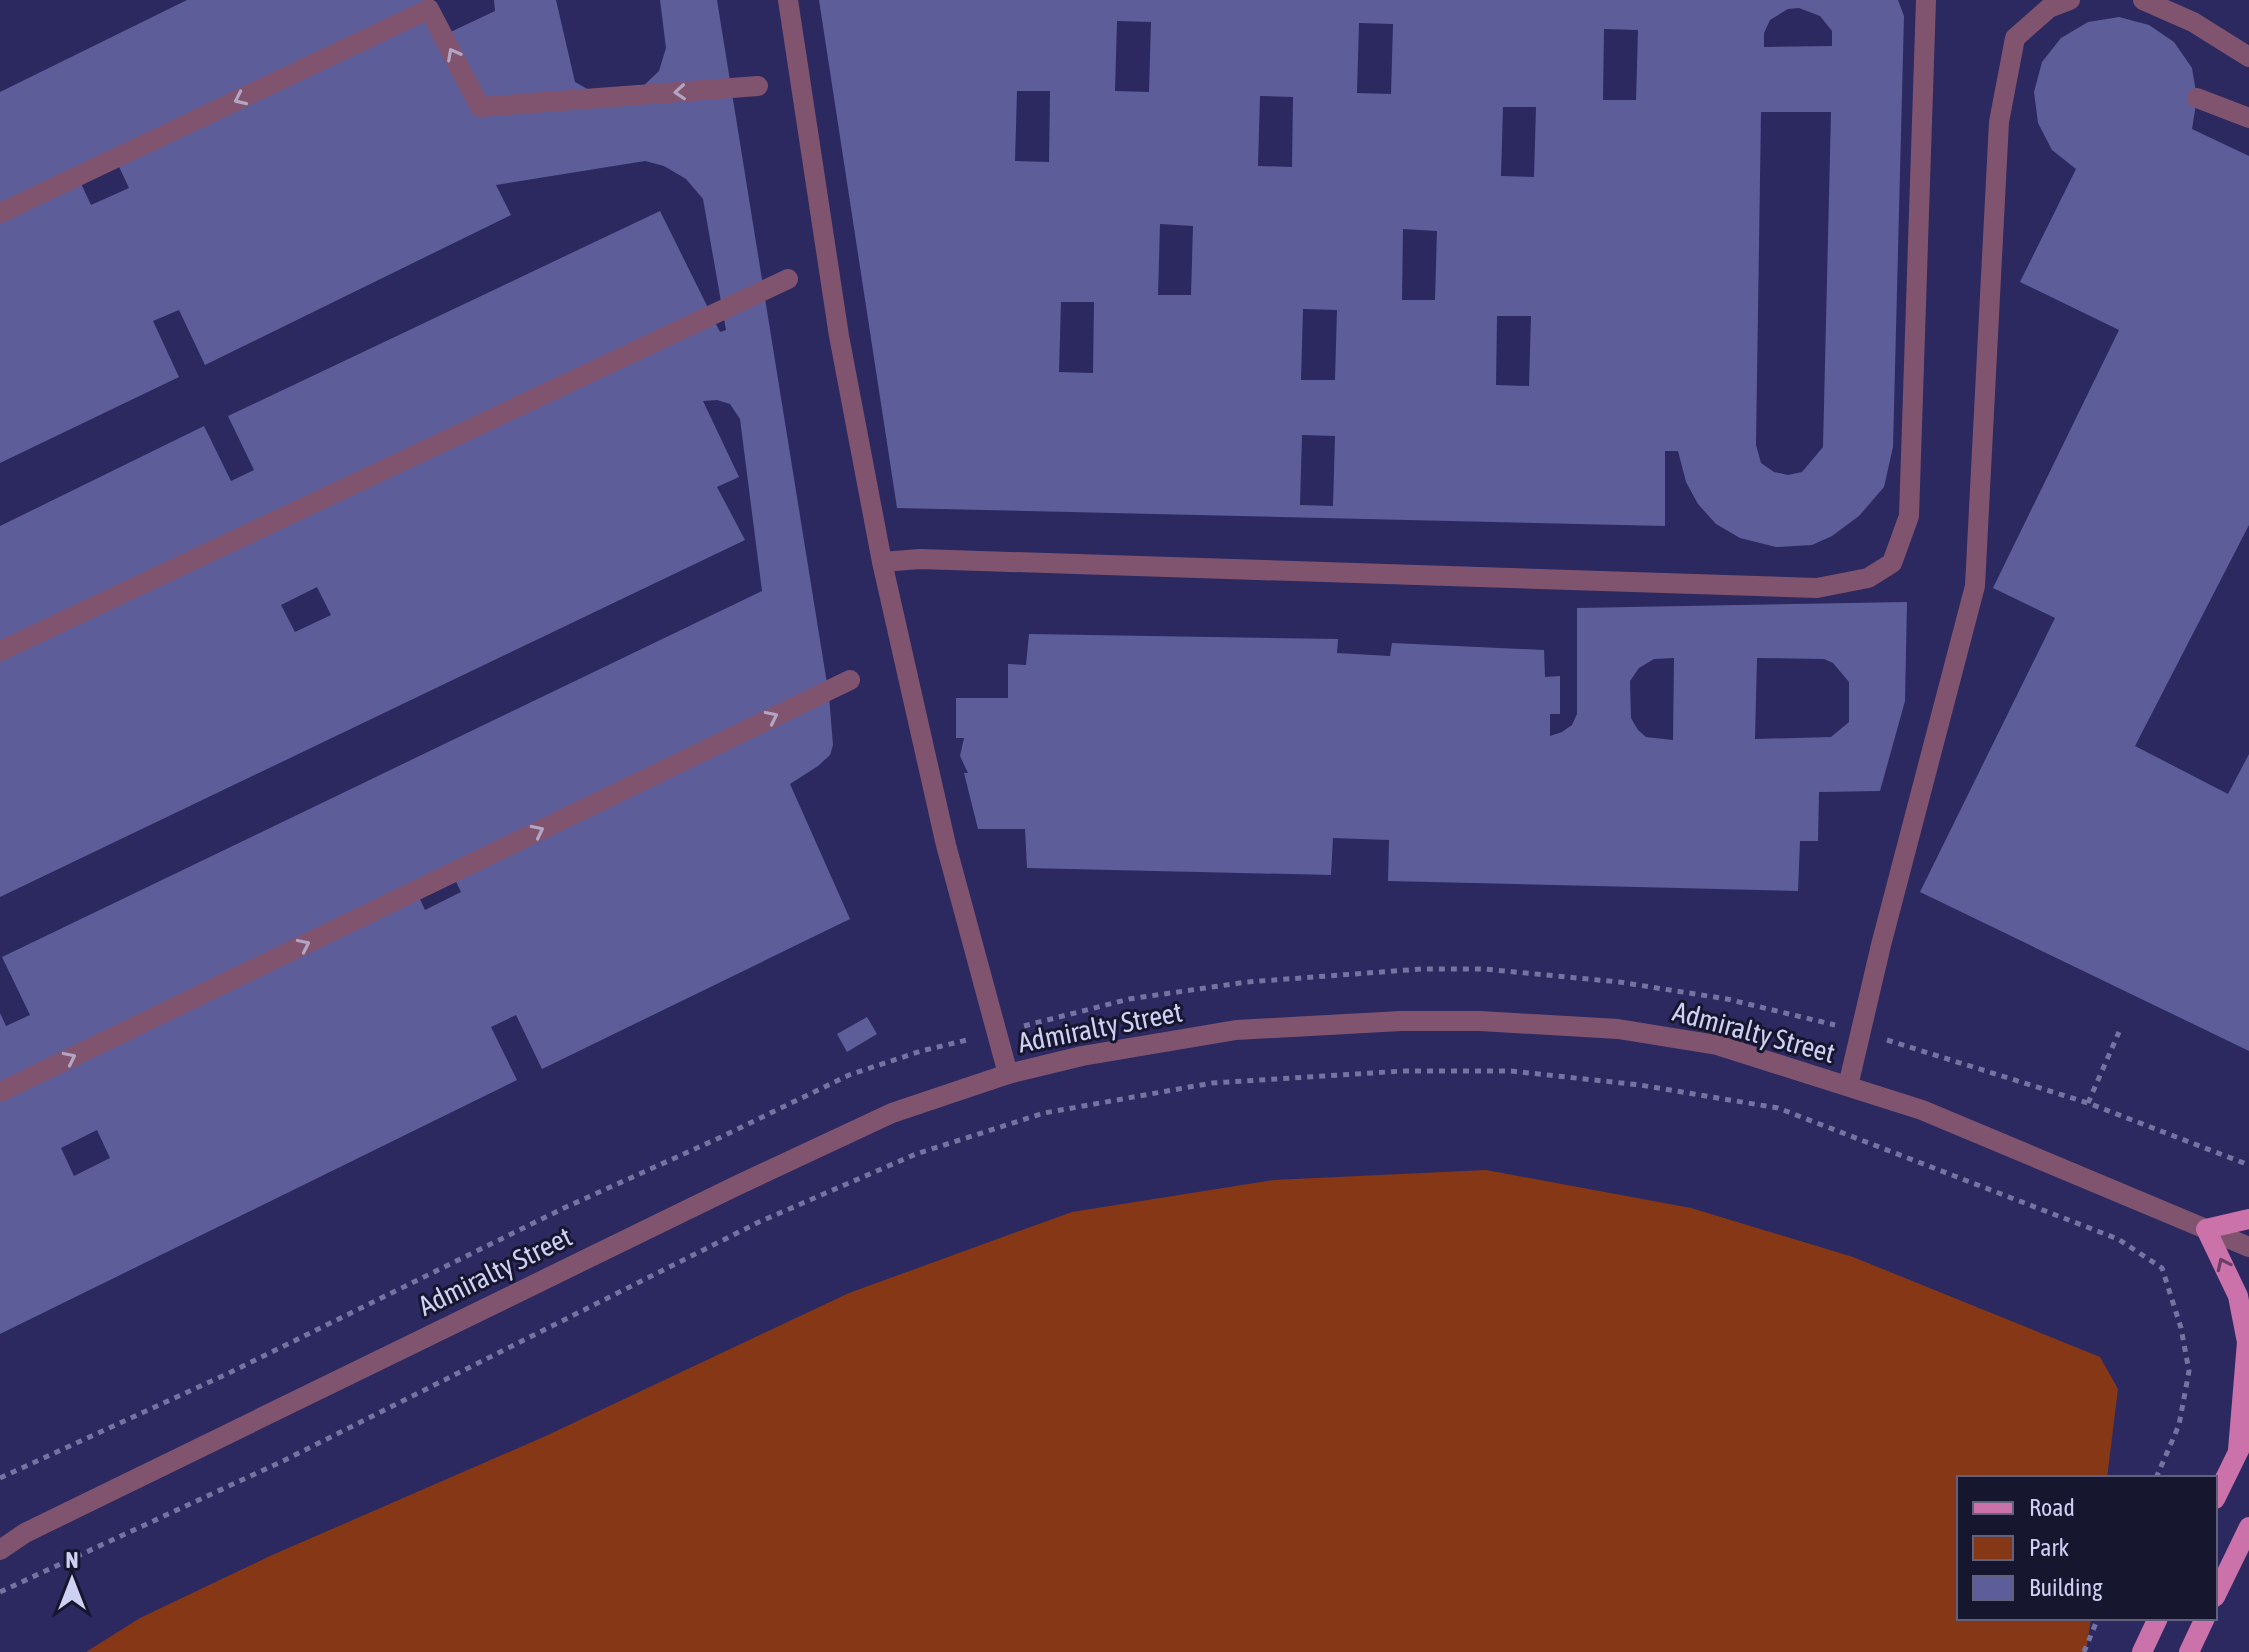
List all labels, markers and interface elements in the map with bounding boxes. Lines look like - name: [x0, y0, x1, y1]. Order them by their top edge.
- one-way arrow: [447, 47, 462, 62]
- one-way arrow: [673, 83, 686, 100]
- one-way arrow: [234, 89, 248, 105]
- one-way arrow: [763, 712, 778, 727]
- one-way arrow: [530, 825, 544, 841]
- one-way arrow: [296, 938, 310, 954]
- street label: Admiralty Street: [1015, 995, 1185, 1059]
- street label: Admiralty Street: [1669, 995, 1839, 1069]
- one-way arrow: [62, 1052, 77, 1068]
- street label: Admiralty Street: [413, 1220, 577, 1322]
- one-way arrow: [2217, 1258, 2233, 1273]
- legend: [1957, 1476, 2217, 1620]
- text: Road: [2029, 1494, 2075, 1521]
- text: Park: [2029, 1534, 2070, 1561]
- north arrow: [32, 1540, 112, 1620]
- text: N: [66, 1547, 78, 1573]
- text: Building: [2029, 1574, 2103, 1601]

